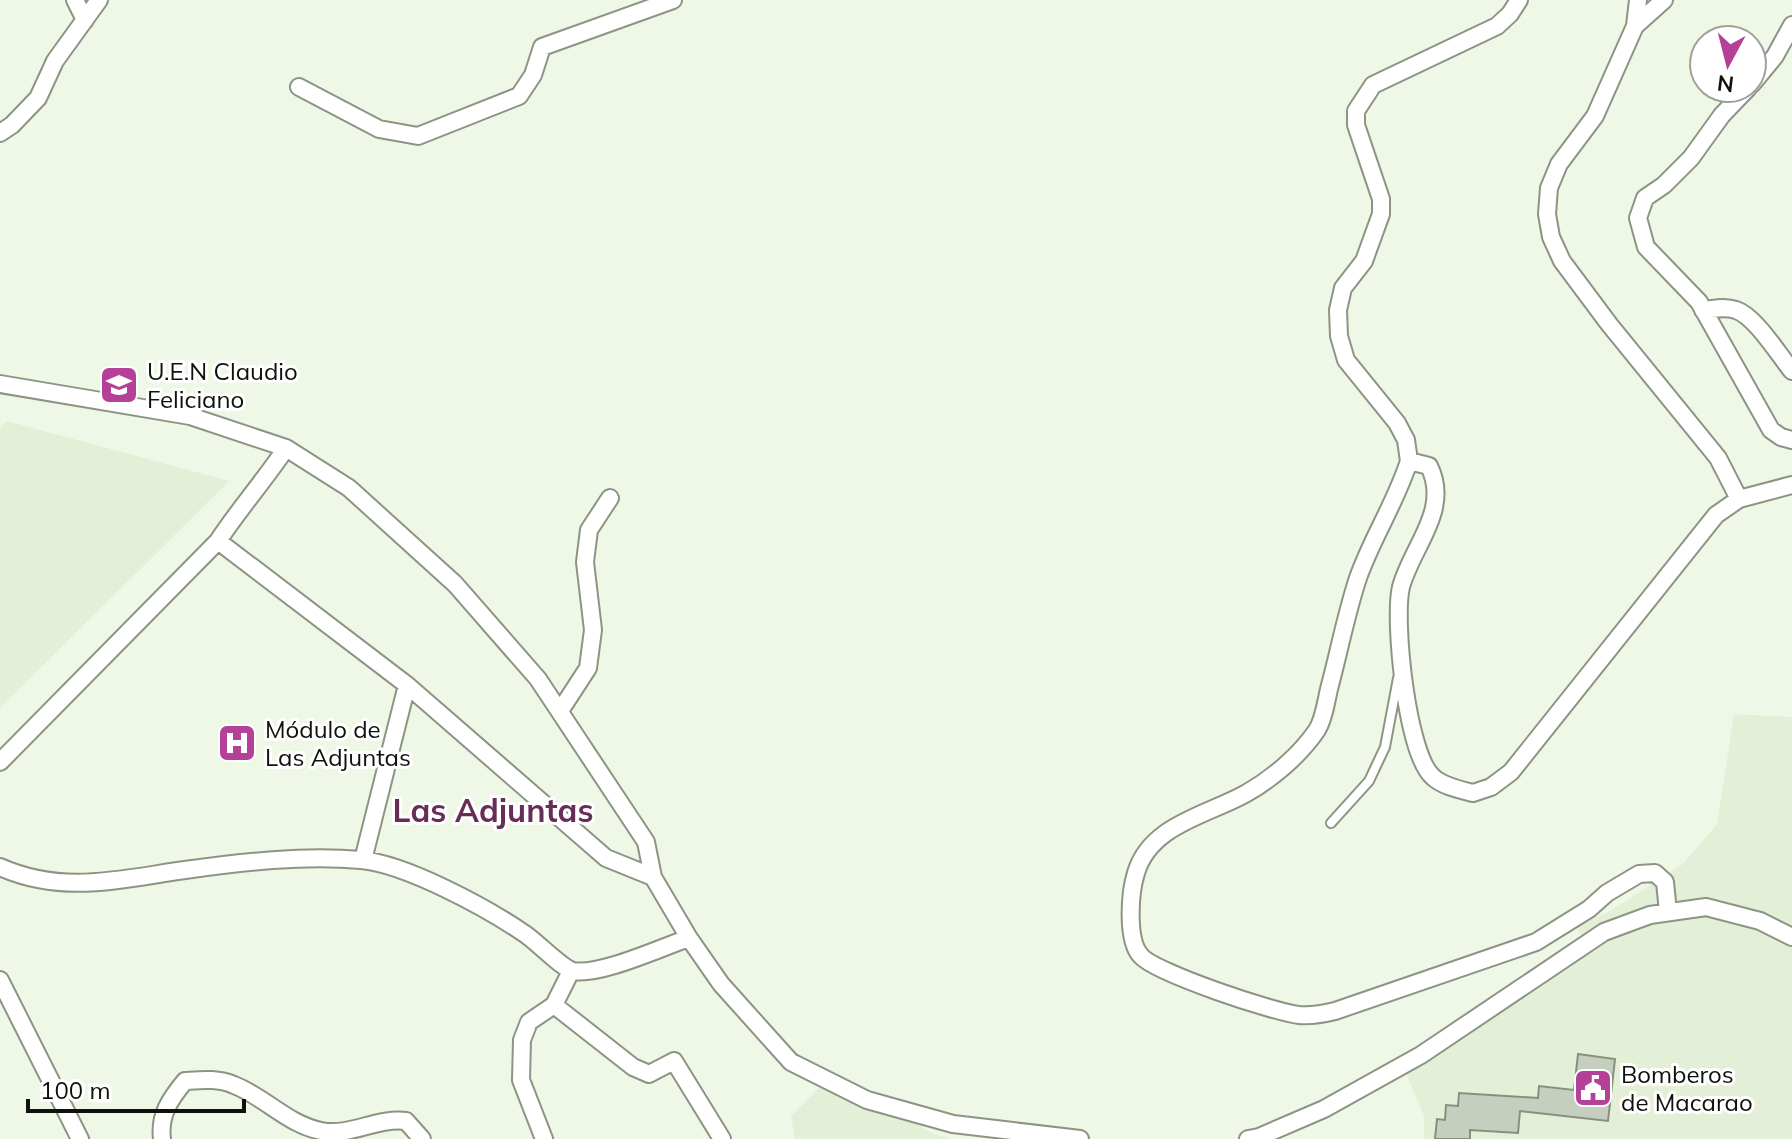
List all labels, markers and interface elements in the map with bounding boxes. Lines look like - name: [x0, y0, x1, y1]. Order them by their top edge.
- north arrow: [1688, 24, 1768, 104]
- text: N: [1716, 69, 1736, 99]
- place label: U.E.N Claudio Feliciano: [147, 356, 298, 414]
- school or university icon: U.E.N Claudio Feliciano: [98, 364, 140, 406]
- place label: Módulo de Las Adjuntas: [265, 714, 411, 772]
- hospital icon: Módulo de Las Adjuntas: [216, 722, 258, 764]
- district label: Las Adjuntas: [393, 790, 593, 830]
- place label: Bomberos de Macarao: [1621, 1059, 1753, 1117]
- scale bar: [28, 1063, 244, 1113]
- public building icon: Bomberos de Macarao: [1572, 1067, 1614, 1109]
- text: 100 m: [40, 1075, 111, 1105]

